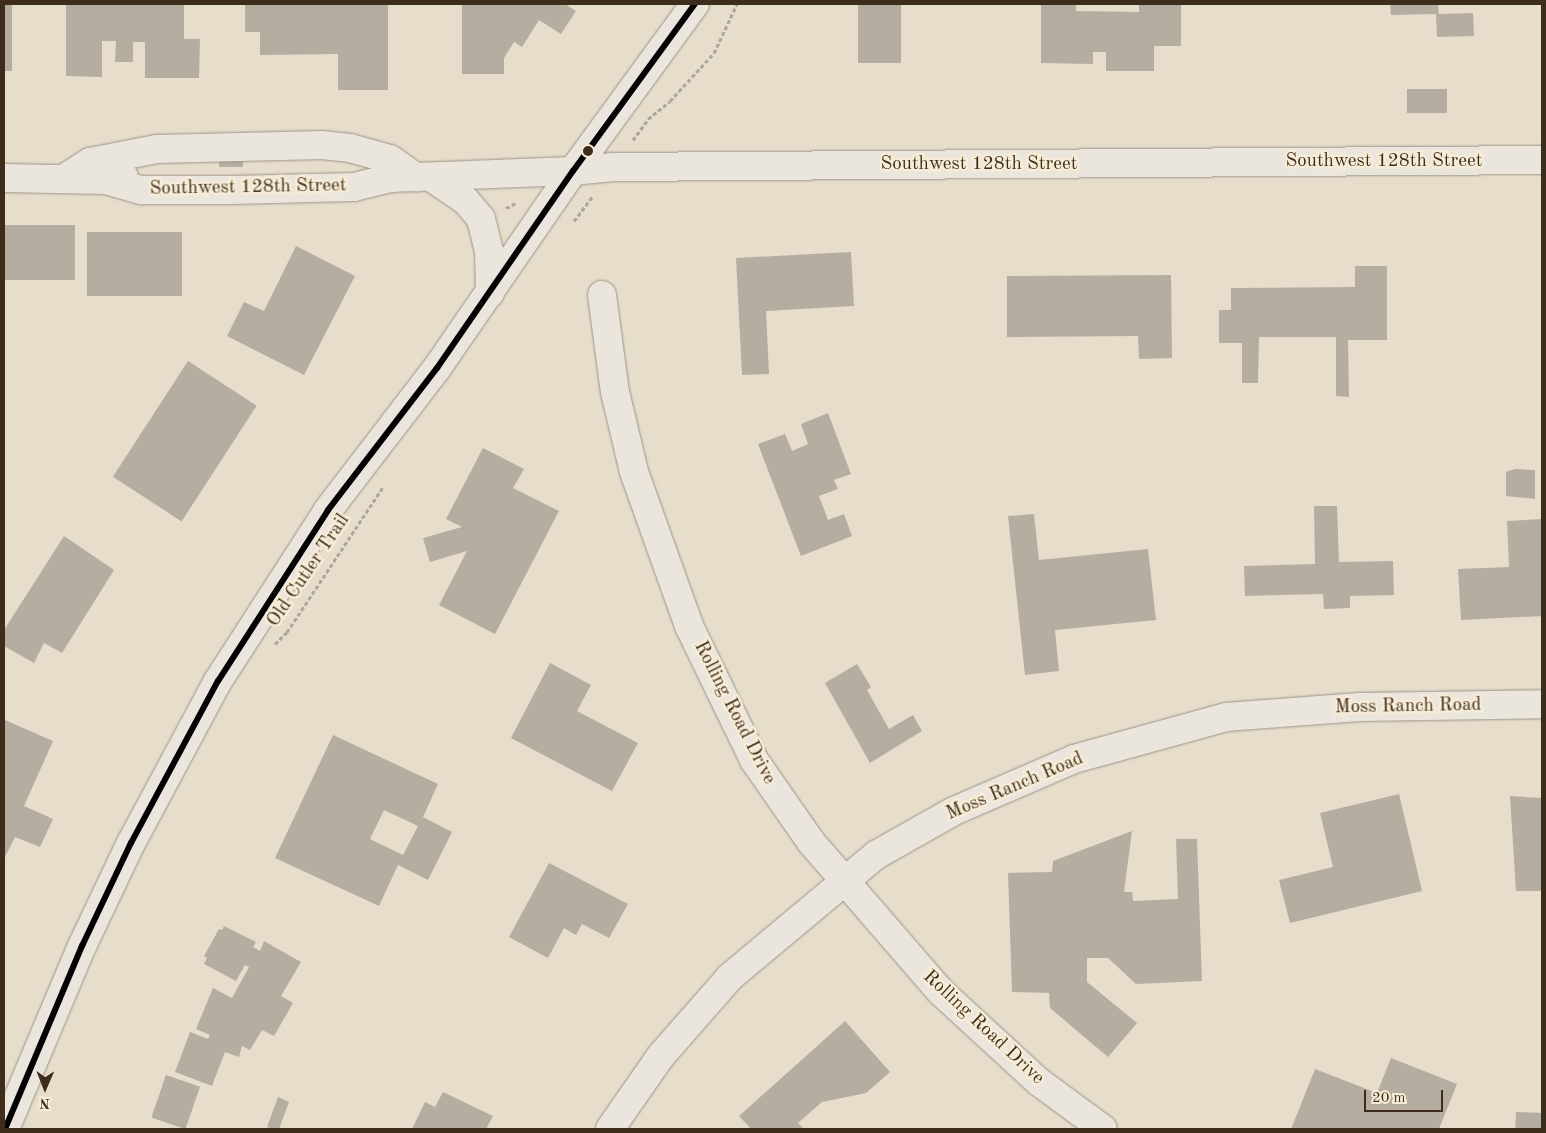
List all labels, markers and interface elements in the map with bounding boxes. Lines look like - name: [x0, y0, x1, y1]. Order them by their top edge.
- unlabelled marker: [583, 146, 593, 156]
- street label: Southwest 128th Street: [1286, 151, 1482, 173]
- street label: Southwest 128th Street: [881, 154, 1077, 176]
- street label: Southwest 128th Street: [149, 175, 347, 201]
- street label: Old Cutler Trail: [263, 510, 355, 632]
- street label: Rolling Road Drive: [688, 638, 780, 788]
- street label: Moss Ranch Road: [1334, 694, 1482, 720]
- street label: Moss Ranch Road: [943, 748, 1087, 826]
- street label: Rolling Road Drive: [918, 966, 1048, 1090]
- north arrow: [20, 1063, 70, 1113]
- scale bar: [1366, 1080, 1445, 1112]
- text: 20 m: [1372, 1091, 1406, 1106]
- text: N: [39, 1096, 50, 1110]

